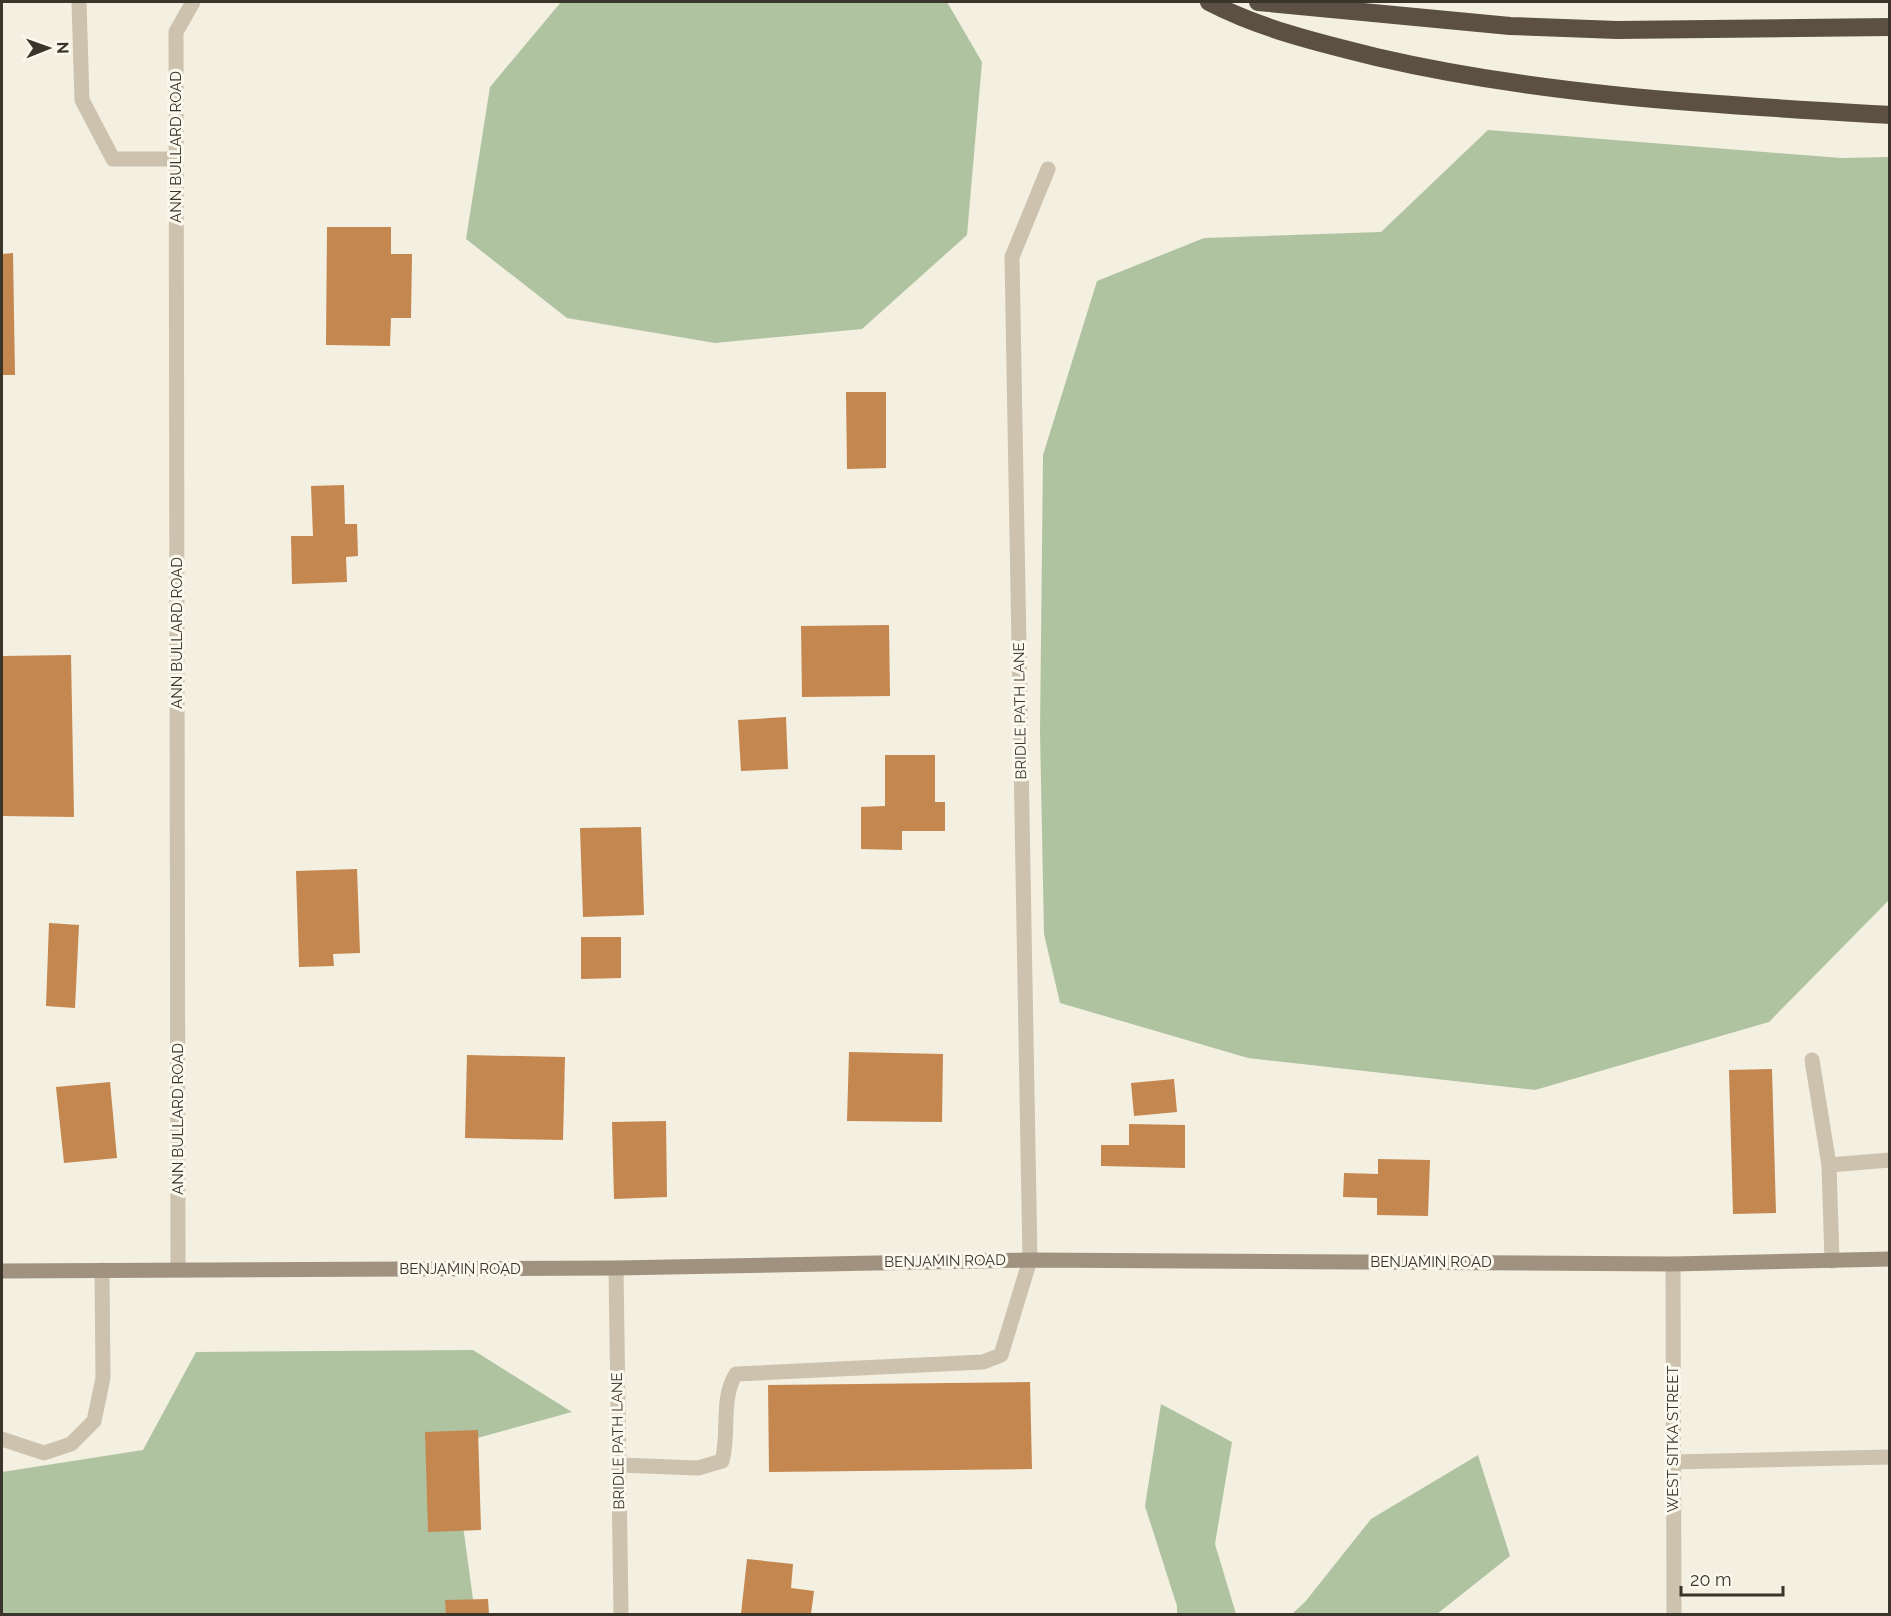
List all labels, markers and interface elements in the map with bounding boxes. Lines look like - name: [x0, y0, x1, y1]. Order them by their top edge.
- north arrow: [18, 18, 78, 78]
- text: N: [53, 41, 72, 54]
- street label: ANN BULLARD ROAD: [167, 71, 185, 223]
- street label: ANN BULLARD ROAD: [168, 557, 186, 709]
- street label: BRIDLE PATH LANE: [1010, 642, 1030, 780]
- street label: ANN BULLARD ROAD: [169, 1043, 187, 1195]
- street label: BENJAMIN ROAD: [884, 1251, 1006, 1271]
- street label: BENJAMIN ROAD: [1370, 1253, 1492, 1271]
- street label: BENJAMIN ROAD: [399, 1260, 521, 1278]
- street label: WEST SITKA STREET: [1664, 1366, 1682, 1512]
- street label: BRIDLE PATH LANE: [608, 1372, 628, 1510]
- scale bar: [1681, 1559, 1783, 1597]
- text: 20 m: [1690, 1569, 1732, 1590]

